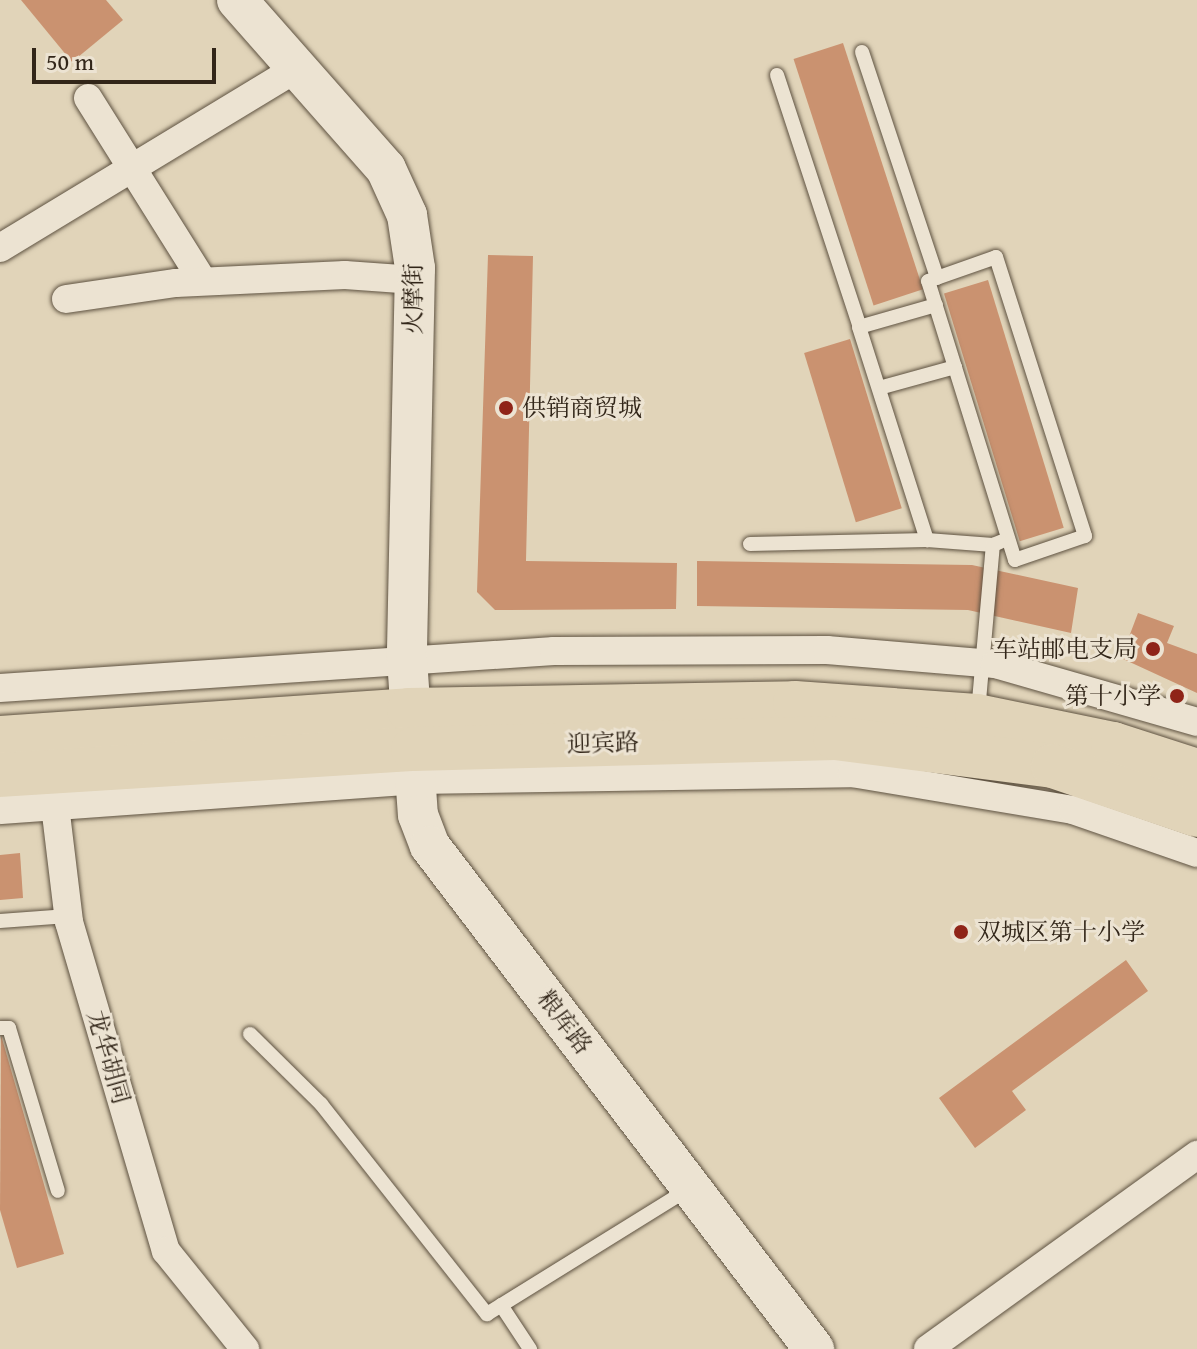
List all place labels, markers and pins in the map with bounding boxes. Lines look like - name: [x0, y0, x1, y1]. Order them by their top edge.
- place label: 供销商贸城: [522, 394, 642, 422]
- marker: 供销商贸城: [497, 399, 515, 417]
- place label: 车站邮电支局: [993, 635, 1137, 663]
- marker: 车站邮电支局: [1144, 640, 1162, 658]
- place label: 第十小学: [1065, 682, 1161, 710]
- marker: 第十小学: [1168, 687, 1186, 705]
- place label: 双城区第十小学: [977, 918, 1145, 946]
- marker: 双城区第十小学: [952, 923, 970, 941]

